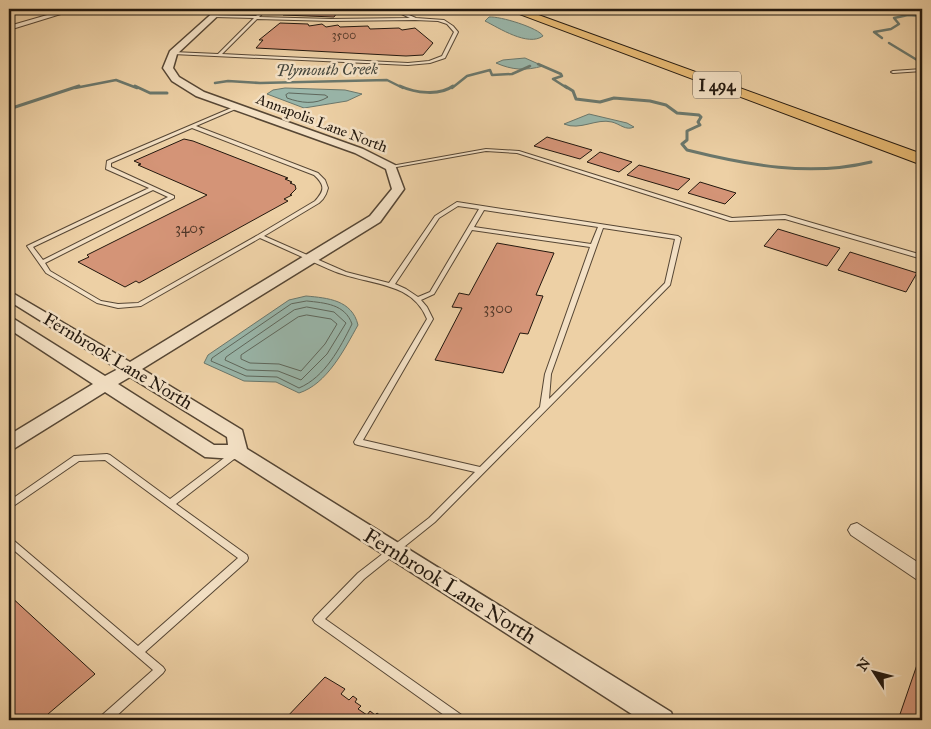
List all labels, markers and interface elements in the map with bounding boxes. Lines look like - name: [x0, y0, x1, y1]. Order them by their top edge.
- house number: 3500: [332, 28, 356, 42]
- water label: Plymouth Creek: [276, 59, 378, 80]
- road number: I 494: [693, 72, 741, 98]
- street label: Annapolis Lane North: [253, 89, 391, 157]
- house number: 3405: [175, 219, 205, 237]
- house number: 3300: [483, 299, 513, 317]
- street label: Fernbrook Lane North: [39, 308, 197, 414]
- street label: Fernbrook Lane North: [359, 522, 541, 650]
- north arrow: [848, 646, 898, 696]
- text: N: [854, 655, 874, 674]

